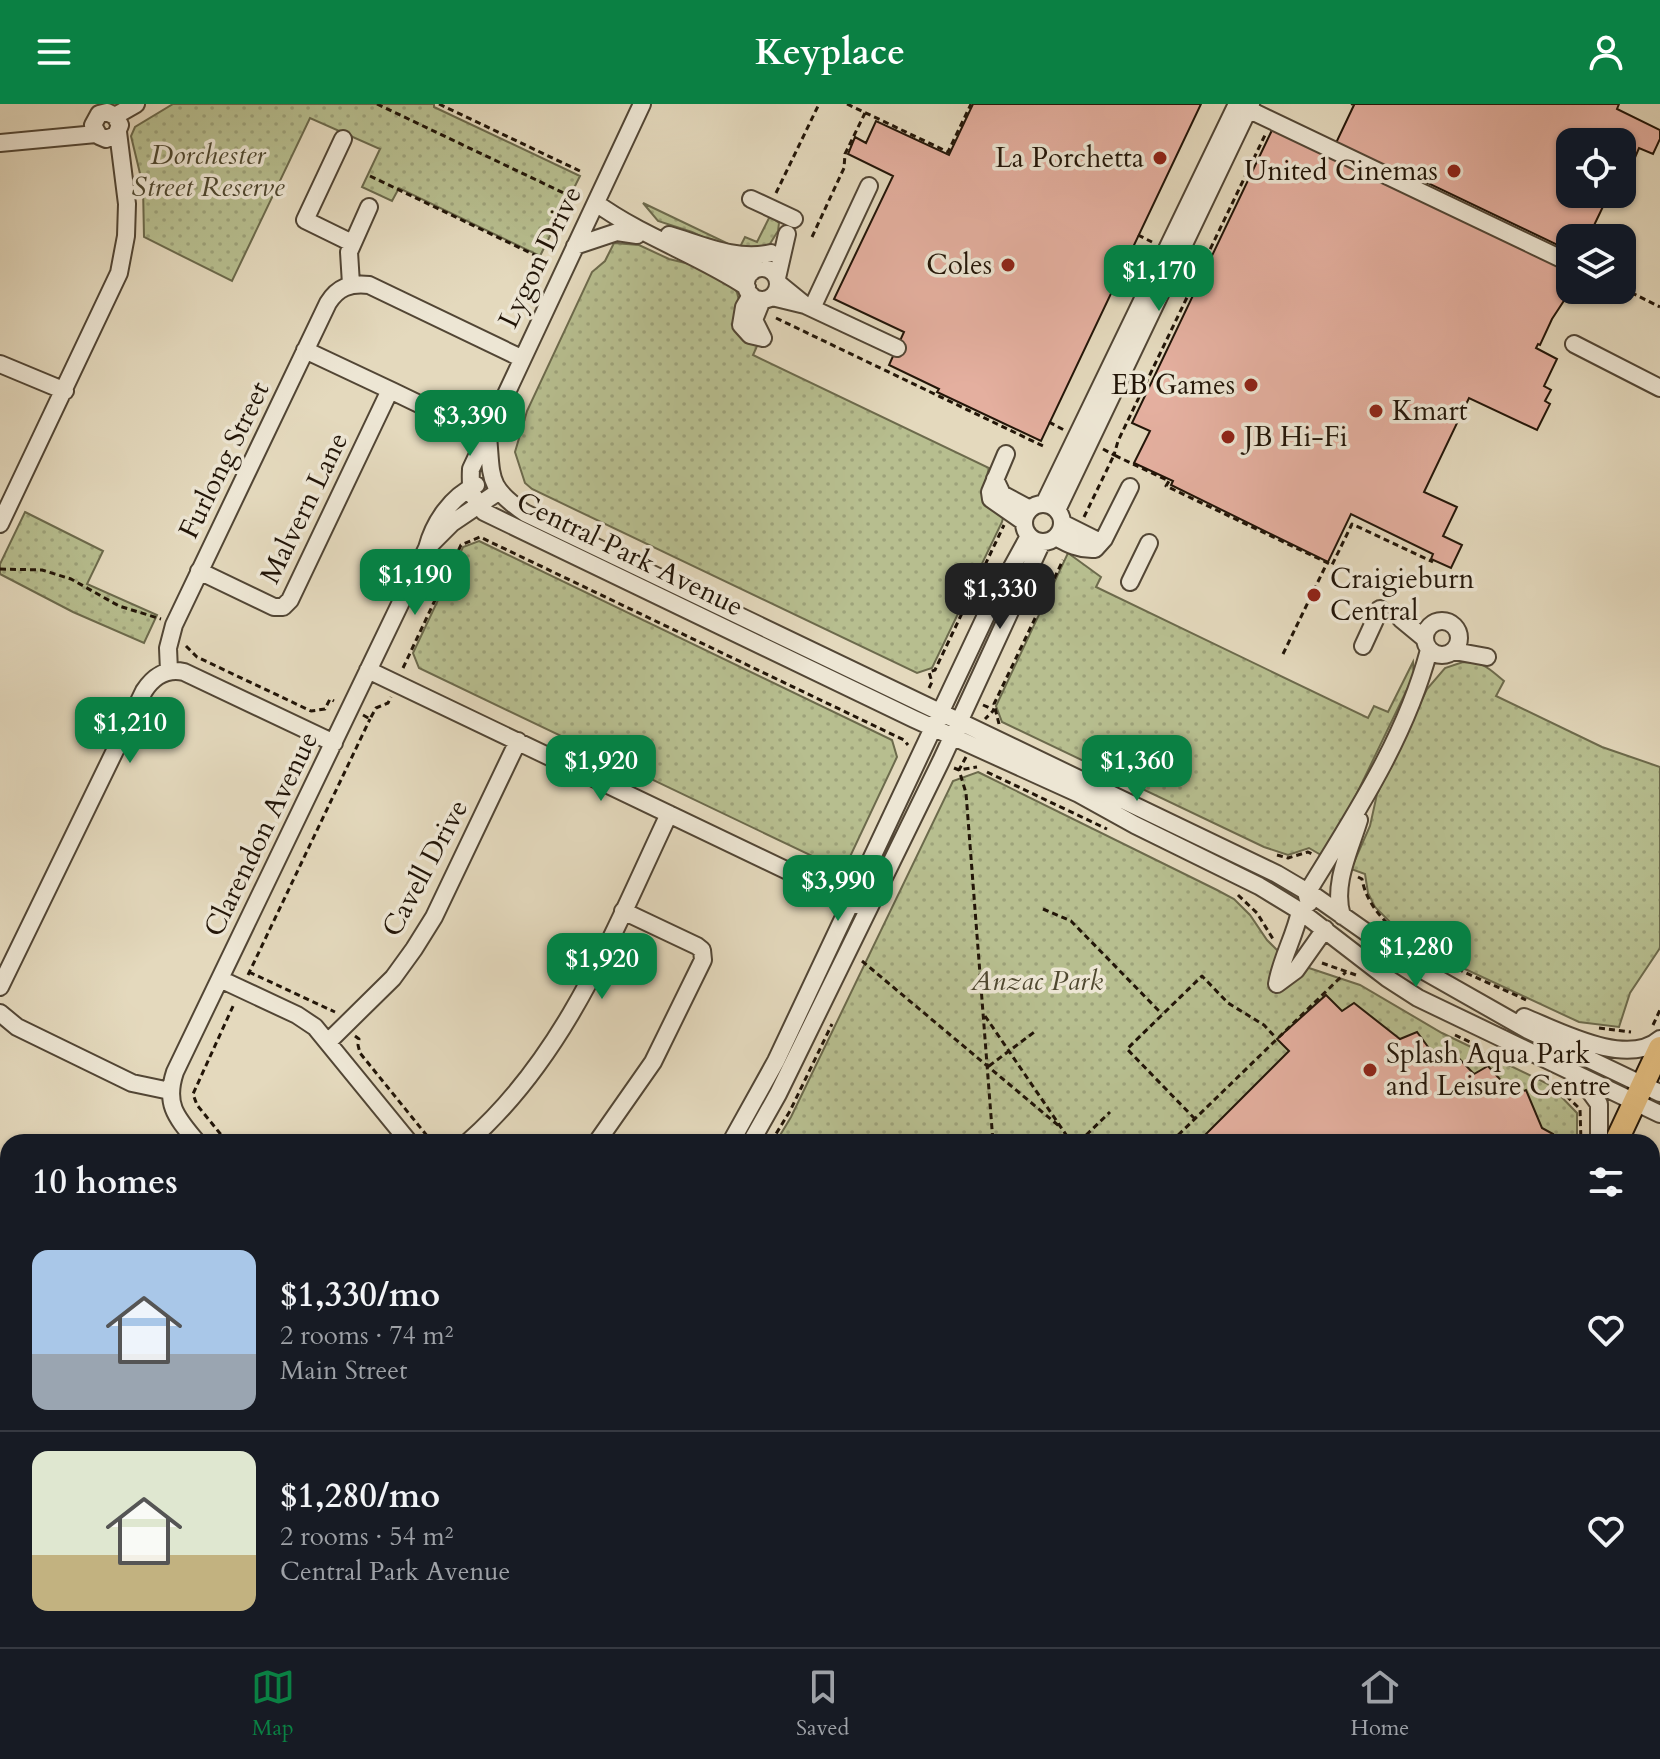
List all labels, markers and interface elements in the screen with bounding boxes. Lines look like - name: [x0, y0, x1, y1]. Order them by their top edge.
- text: Keyplace: [755, 28, 905, 77]
- icon: menu: [32, 30, 76, 74]
- icon: person: [1584, 30, 1628, 74]
- map controls: [1556, 128, 1636, 304]
- button: locate: [1556, 128, 1636, 208]
- park label: Dorchester Street Reserve: [131, 136, 285, 206]
- place label: La Porchetta: [995, 139, 1144, 177]
- marker: La Porchetta: [1151, 149, 1169, 167]
- place label: United Cinemas: [1244, 152, 1438, 190]
- marker: United Cinemas: [1445, 162, 1463, 180]
- street label: Lygon Drive: [489, 180, 591, 334]
- button: layers: [1556, 224, 1636, 304]
- pin: $1,170: [1094, 245, 1224, 313]
- place label: Coles: [926, 246, 992, 284]
- text: $1,170: [1122, 253, 1196, 288]
- marker: Coles: [999, 256, 1017, 274]
- place label: EB Games: [1111, 366, 1235, 404]
- street label: Furlong Street: [170, 375, 278, 545]
- marker: EB Games: [1242, 376, 1260, 394]
- pin: $3,390: [405, 390, 535, 458]
- place label: Kmart: [1392, 392, 1468, 430]
- text: $3,390: [433, 398, 507, 433]
- marker: Kmart: [1367, 402, 1385, 420]
- place label: JB Hi-Fi: [1240, 418, 1348, 456]
- street label: Malvern Lane: [251, 426, 357, 590]
- marker: JB Hi-Fi: [1219, 428, 1237, 446]
- street label: Central Park Avenue: [510, 483, 750, 625]
- pin: $1,190: [350, 549, 480, 617]
- text: $1,190: [378, 557, 452, 592]
- place label: Craigieburn Central: [1330, 560, 1474, 630]
- pin: $1,330: [935, 563, 1065, 631]
- text: $1,330: [963, 571, 1037, 606]
- marker: Craigieburn Central: [1305, 586, 1323, 604]
- pin: $1,210: [65, 697, 195, 765]
- text: $1,210: [93, 705, 167, 740]
- street label: Clarendon Avenue: [195, 725, 327, 943]
- pin: $1,920: [536, 735, 666, 803]
- pin: $1,360: [1072, 735, 1202, 803]
- text: $1,920: [564, 743, 638, 778]
- text: $1,360: [1100, 743, 1174, 778]
- street label: Cavell Drive: [373, 793, 477, 943]
- pin: $3,990: [773, 855, 903, 923]
- text: $3,990: [801, 863, 875, 898]
- pin: $1,280: [1351, 921, 1481, 989]
- text: $1,280: [1379, 929, 1453, 964]
- pin: $1,920: [537, 933, 667, 1001]
- text: $1,920: [565, 941, 639, 976]
- park label: Anzac Park: [970, 962, 1103, 1000]
- place label: Splash Aqua Park and Leisure Centre: [1386, 1035, 1611, 1105]
- marker: Splash Aqua Park and Leisure Centre: [1361, 1061, 1379, 1079]
- text: 10 homes: [32, 1159, 178, 1205]
- icon: filters: [1584, 1160, 1628, 1204]
- text: $1,330/mo: [280, 1272, 440, 1318]
- icon: home: [96, 1282, 192, 1378]
- icon: heart: [1584, 1308, 1628, 1352]
- text: 2 rooms · 74 m²: [280, 1318, 453, 1353]
- text: Main Street: [280, 1353, 407, 1388]
- text: $1,280/mo: [280, 1473, 440, 1519]
- icon: home: [96, 1483, 192, 1579]
- icon: heart: [1584, 1509, 1628, 1553]
- text: 2 rooms · 54 m²: [280, 1519, 453, 1554]
- text: Central Park Avenue: [280, 1554, 510, 1589]
- tab: Map: [251, 1665, 295, 1743]
- tab: Saved: [796, 1665, 849, 1743]
- tab: Home: [1350, 1665, 1409, 1743]

